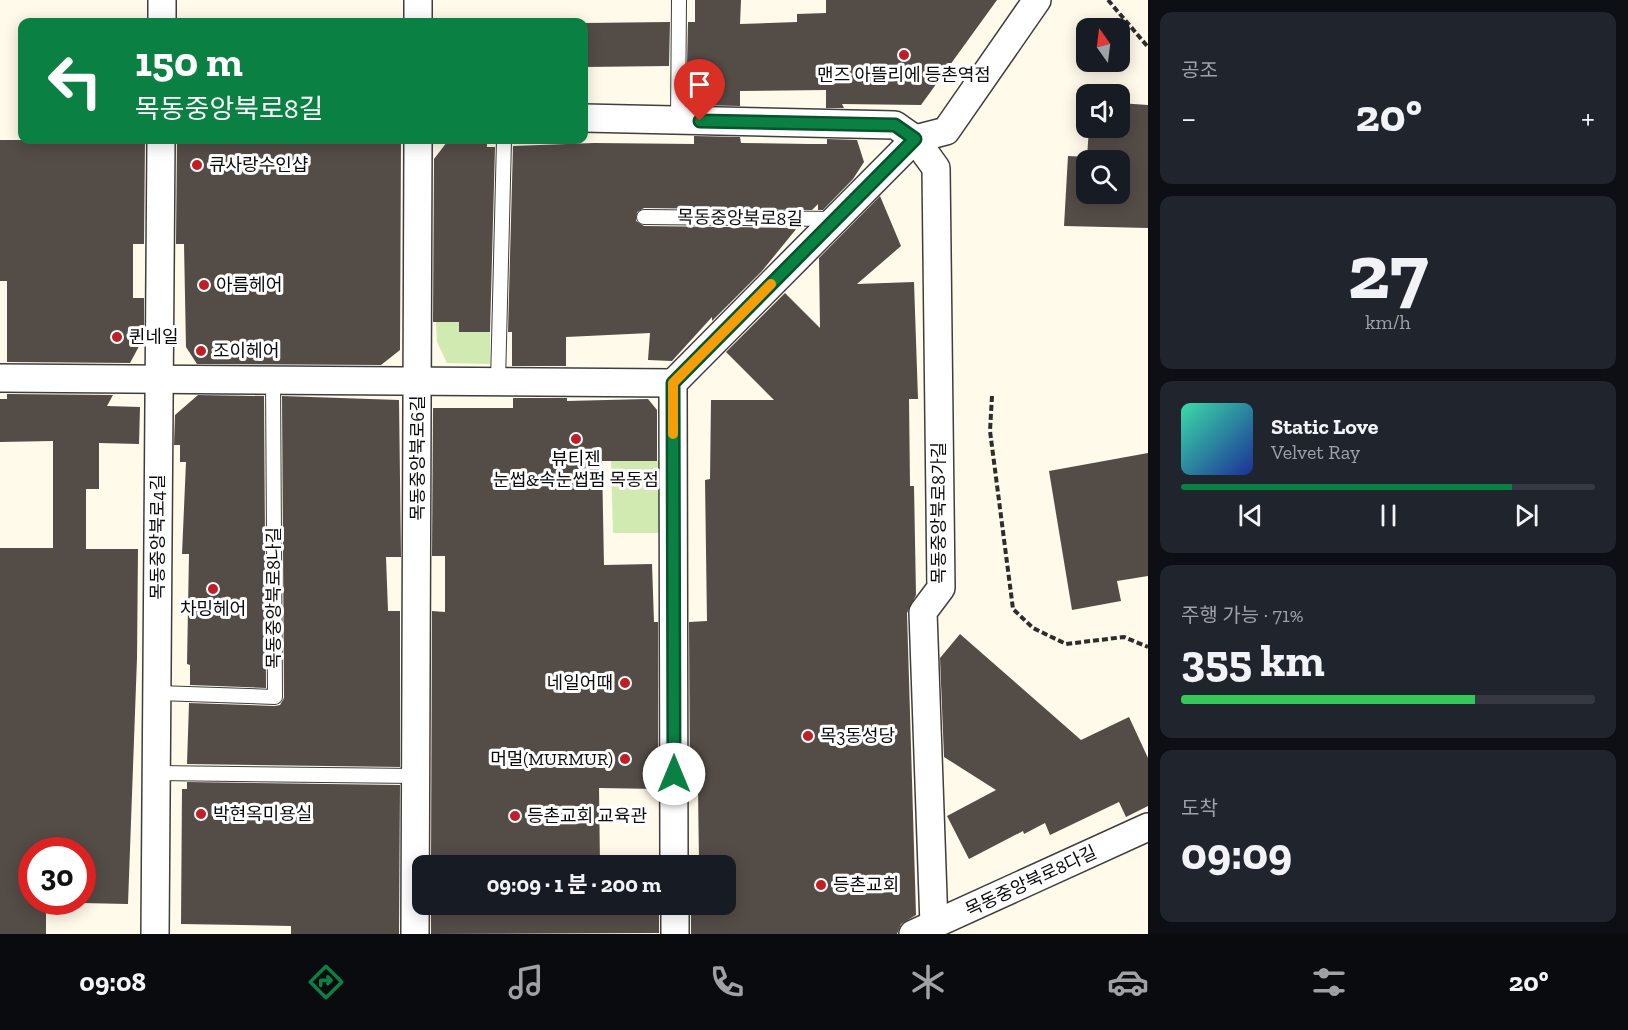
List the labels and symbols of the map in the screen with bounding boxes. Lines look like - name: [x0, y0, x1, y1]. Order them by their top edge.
- north arrow: [1076, 18, 1130, 72]
- marker: 맨즈 아뜰리에 등촌역점: [897, 48, 911, 62]
- pin: [674, 59, 725, 121]
- place label: 맨즈 아뜰리에 등촌역점: [817, 64, 991, 86]
- place label: 큐사랑수인샵: [209, 154, 308, 176]
- marker: 큐사랑수인샵: [190, 158, 204, 172]
- street label: 목동중앙북로8길: [677, 206, 803, 230]
- place label: 아름헤어: [216, 274, 282, 296]
- marker: 아름헤어: [197, 278, 211, 292]
- place label: 퀸네일: [129, 326, 179, 348]
- marker: 퀸네일: [110, 330, 124, 344]
- place label: 조이헤어: [213, 340, 279, 362]
- marker: 조이헤어: [194, 344, 208, 358]
- street label: 목동중앙북로6길: [407, 395, 429, 521]
- marker: 뷰티젠 눈썹&속눈썹펌 목동점: [569, 432, 583, 446]
- street label: 목동중앙북로8가길: [928, 442, 950, 584]
- place label: 뷰티젠 눈썹&속눈썹펌 목동점: [493, 448, 659, 491]
- street label: 목동중앙북로4길: [147, 474, 169, 600]
- street label: 목동중앙북로8나길: [263, 527, 285, 669]
- marker: 차밍헤어: [206, 582, 220, 596]
- place label: 차밍헤어: [180, 598, 246, 620]
- place label: 네일어때: [547, 672, 613, 694]
- marker: 네일어때: [618, 676, 632, 690]
- place label: 목3동성당: [820, 725, 895, 747]
- marker: 목3동성당: [801, 729, 815, 743]
- position arrow: [642, 742, 706, 806]
- place label: 머멀(MURMUR): [490, 748, 613, 770]
- marker: 머멀(MURMUR): [618, 752, 632, 766]
- place label: 박현옥미용실: [213, 803, 312, 825]
- place label: 등촌교회 교육관: [527, 805, 647, 827]
- marker: 박현옥미용실: [194, 807, 208, 821]
- marker: 등촌교회 교육관: [508, 809, 522, 823]
- speed limit sign: 30: [18, 837, 96, 915]
- street label: 목동중앙북로8다길: [962, 841, 1100, 921]
- place label: 등촌교회: [833, 874, 899, 896]
- marker: 등촌교회: [814, 878, 828, 892]

